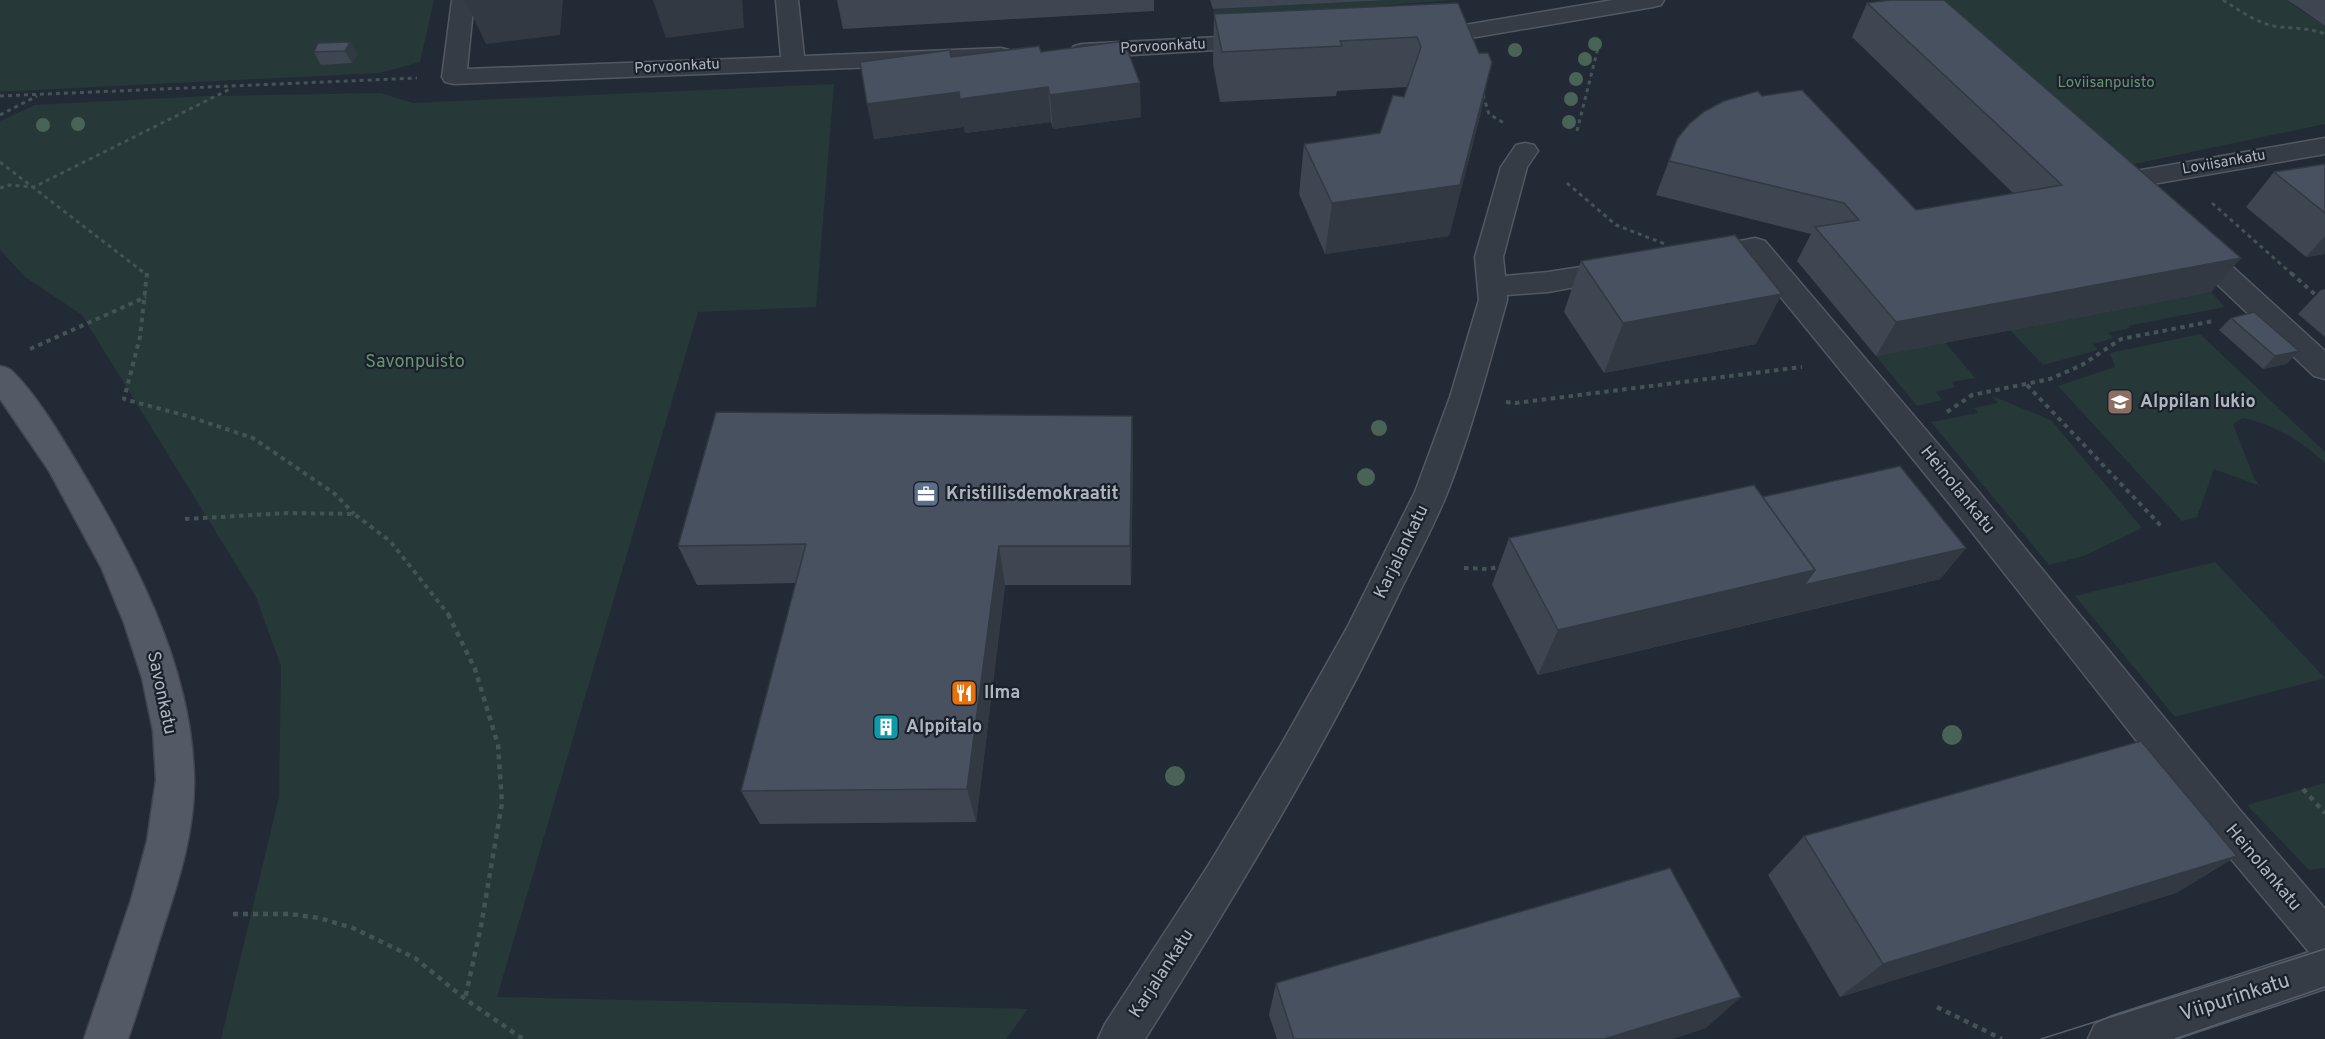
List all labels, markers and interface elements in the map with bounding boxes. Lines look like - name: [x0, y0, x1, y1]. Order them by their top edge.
- street label: Porvoonkatu: [1120, 35, 1206, 59]
- street label: Porvoonkatu: [634, 55, 720, 79]
- park label: Loviisanpuisto: [2057, 74, 2155, 93]
- street label: Loviisankatu: [2181, 146, 2267, 180]
- park label: Savonpuisto: [365, 351, 465, 374]
- school or university icon: Alppilan lukio: [2105, 387, 2135, 417]
- place label: Alppilan lukio: [2140, 391, 2256, 414]
- street label: Heinolankatu: [1914, 441, 2000, 539]
- office icon: Kristillisdemokraatit: [911, 479, 941, 509]
- place label: Kristillisdemokraatit: [946, 483, 1119, 506]
- street label: Karjalankatu: [1369, 501, 1435, 603]
- street label: Savonkatu: [141, 649, 181, 737]
- restaurant icon: Ilma: [949, 678, 979, 708]
- place label: Ilma: [984, 682, 1020, 705]
- building icon: Alppitalo: [871, 712, 901, 742]
- place label: Alppitalo: [906, 716, 982, 739]
- street label: Heinolankatu: [2220, 820, 2306, 916]
- street label: Karjalankatu: [1125, 925, 1199, 1023]
- street label: Viipurinkatu: [2177, 968, 2293, 1028]

